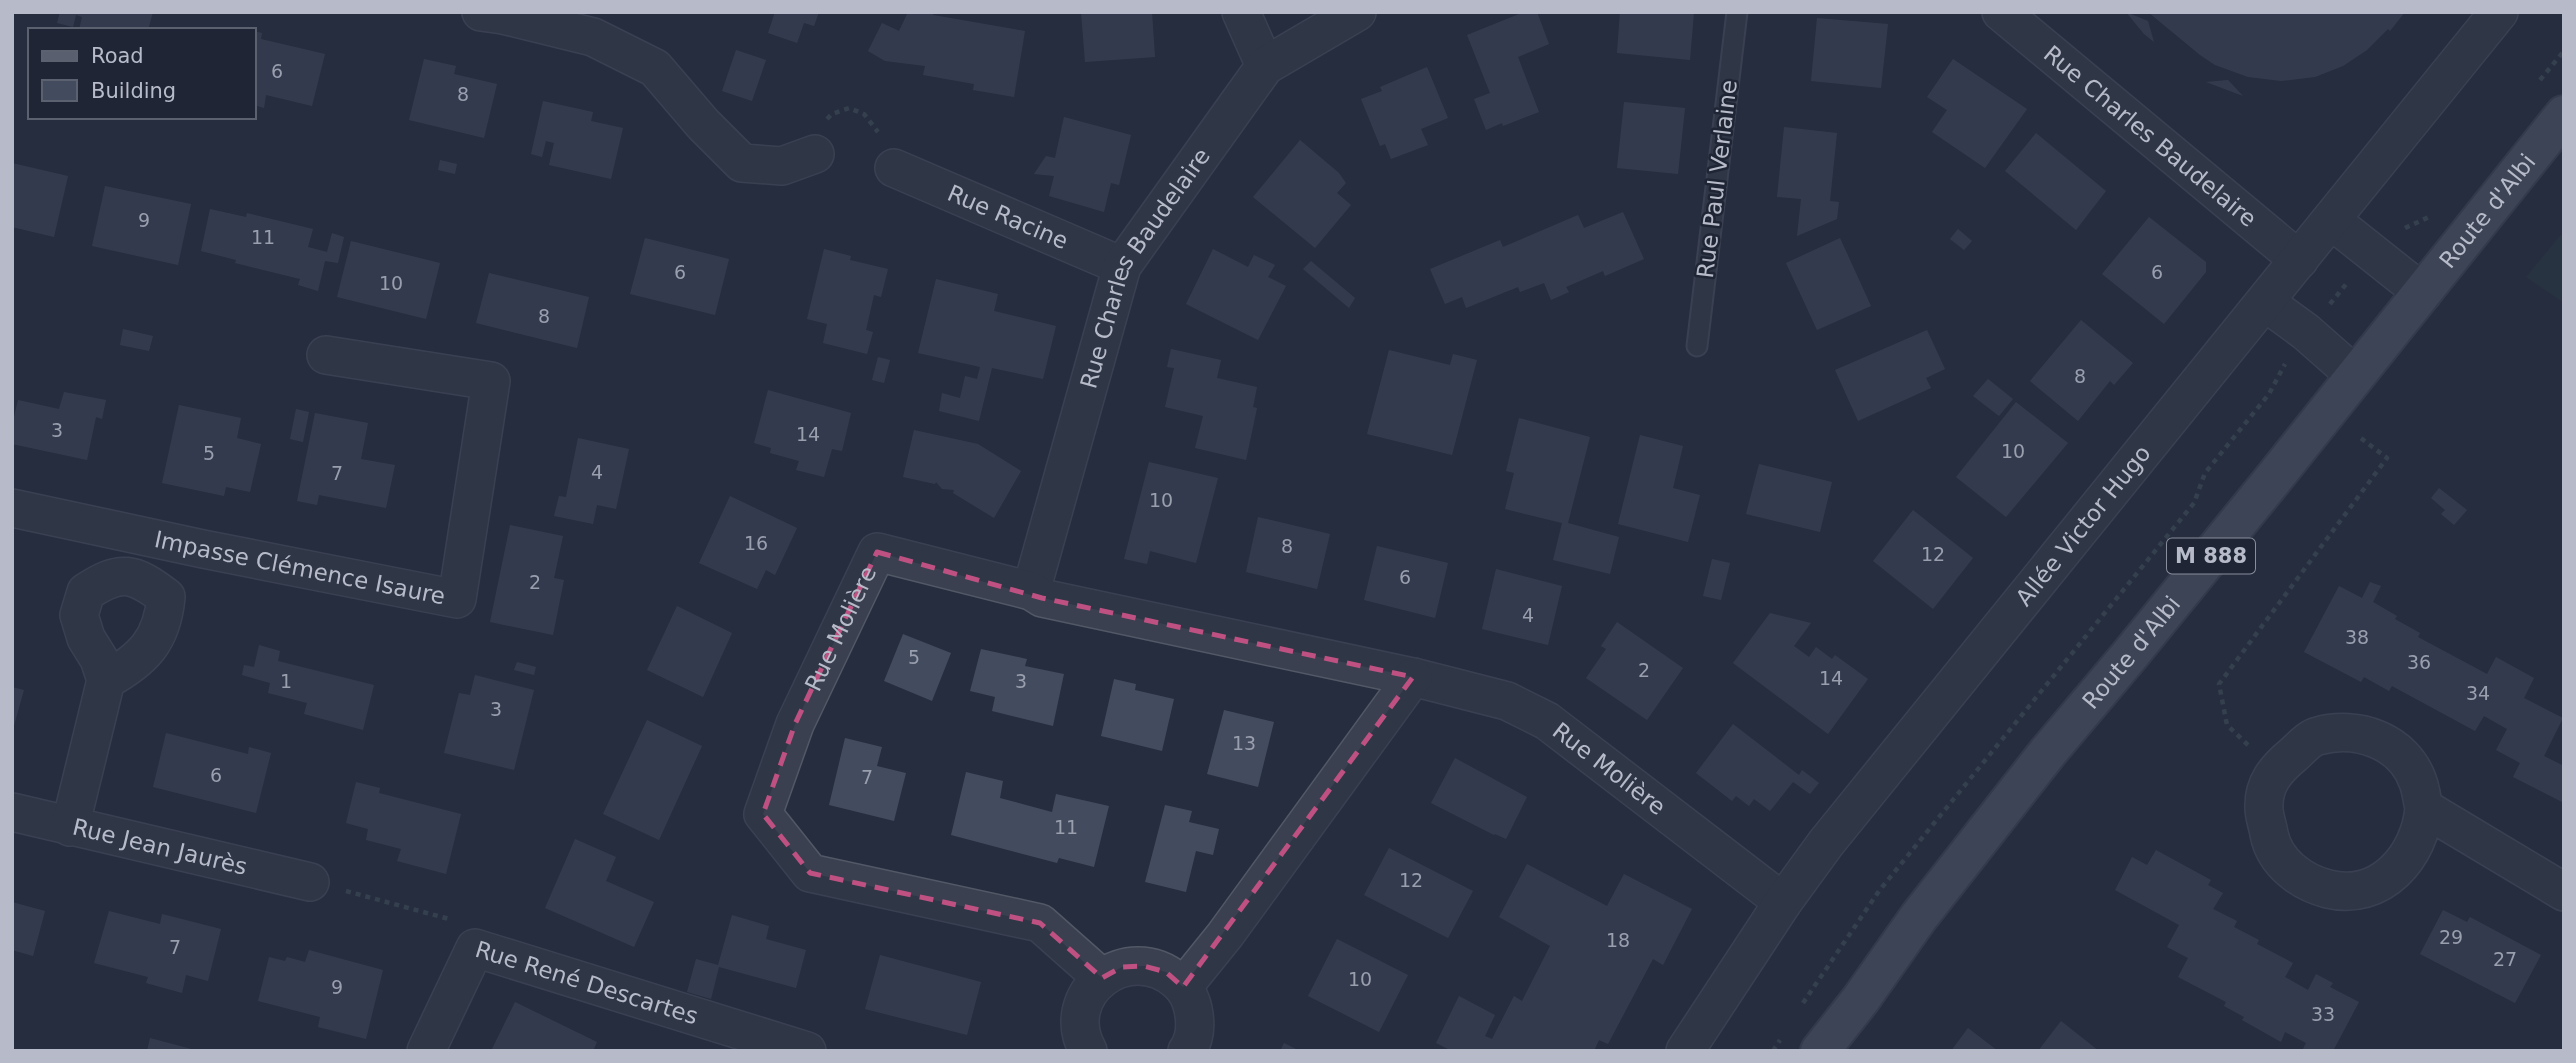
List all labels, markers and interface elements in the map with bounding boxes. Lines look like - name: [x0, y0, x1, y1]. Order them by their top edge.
- legend: [28, 28, 256, 119]
- street label: Rue Charles Baudelaire: [2039, 40, 2262, 232]
- text: Road: [91, 44, 144, 68]
- house number: 6: [271, 60, 283, 82]
- street label: Rue Paul Verlaine: [1692, 78, 1742, 280]
- text: Building: [91, 79, 176, 103]
- house number: 8: [457, 83, 469, 105]
- street label: Rue Charles Baudelaire: [1075, 143, 1215, 391]
- street label: Route d'Albi: [2434, 149, 2541, 273]
- street label: Rue Racine: [944, 180, 1072, 254]
- house number: 9: [138, 209, 150, 231]
- house number: 11: [251, 226, 275, 248]
- house number: 6: [674, 261, 686, 283]
- house number: 6: [2151, 261, 2163, 283]
- house number: 10: [379, 272, 403, 294]
- house number: 8: [538, 305, 550, 327]
- house number: 8: [2074, 365, 2086, 387]
- house number: 3: [51, 419, 63, 441]
- house number: 14: [796, 423, 820, 445]
- house number: 10: [2001, 440, 2025, 462]
- street label: Allée Victor Hugo: [2011, 440, 2156, 611]
- house number: 5: [203, 442, 215, 464]
- house number: 4: [591, 461, 603, 483]
- house number: 7: [331, 462, 343, 484]
- house number: 10: [1149, 489, 1173, 511]
- street label: Impasse Clémence Isaure: [152, 526, 447, 609]
- house number: 16: [744, 532, 768, 554]
- house number: 8: [1281, 535, 1293, 557]
- road number: M 888: [2167, 538, 2255, 574]
- house number: 12: [1921, 543, 1945, 565]
- street label: Rue Molière: [800, 562, 881, 695]
- house number: 6: [1399, 566, 1411, 588]
- house number: 2: [529, 571, 541, 593]
- street label: Route d'Albi: [2077, 591, 2185, 714]
- house number: 4: [1522, 604, 1534, 626]
- house number: 38: [2345, 626, 2369, 648]
- house number: 5: [908, 646, 920, 668]
- house number: 36: [2407, 651, 2431, 673]
- house number: 2: [1638, 659, 1650, 681]
- house number: 14: [1819, 667, 1843, 689]
- house number: 1: [280, 670, 292, 692]
- house number: 3: [1015, 670, 1027, 692]
- house number: 34: [2466, 682, 2490, 704]
- house number: 3: [490, 698, 502, 720]
- street label: Rue Molière: [1548, 717, 1671, 820]
- house number: 13: [1232, 732, 1256, 754]
- house number: 6: [210, 764, 222, 786]
- house number: 7: [861, 766, 873, 788]
- street label: Rue Jean Jaurès: [70, 814, 250, 880]
- house number: 11: [1054, 816, 1078, 838]
- house number: 12: [1399, 869, 1423, 891]
- house number: 29: [2439, 926, 2463, 948]
- house number: 18: [1606, 929, 1630, 951]
- house number: 7: [169, 936, 181, 958]
- street label: Rue René Descartes: [472, 936, 701, 1029]
- house number: 27: [2493, 948, 2517, 970]
- house number: 10: [1348, 968, 1372, 990]
- house number: 9: [331, 976, 343, 998]
- house number: 33: [2311, 1003, 2335, 1025]

